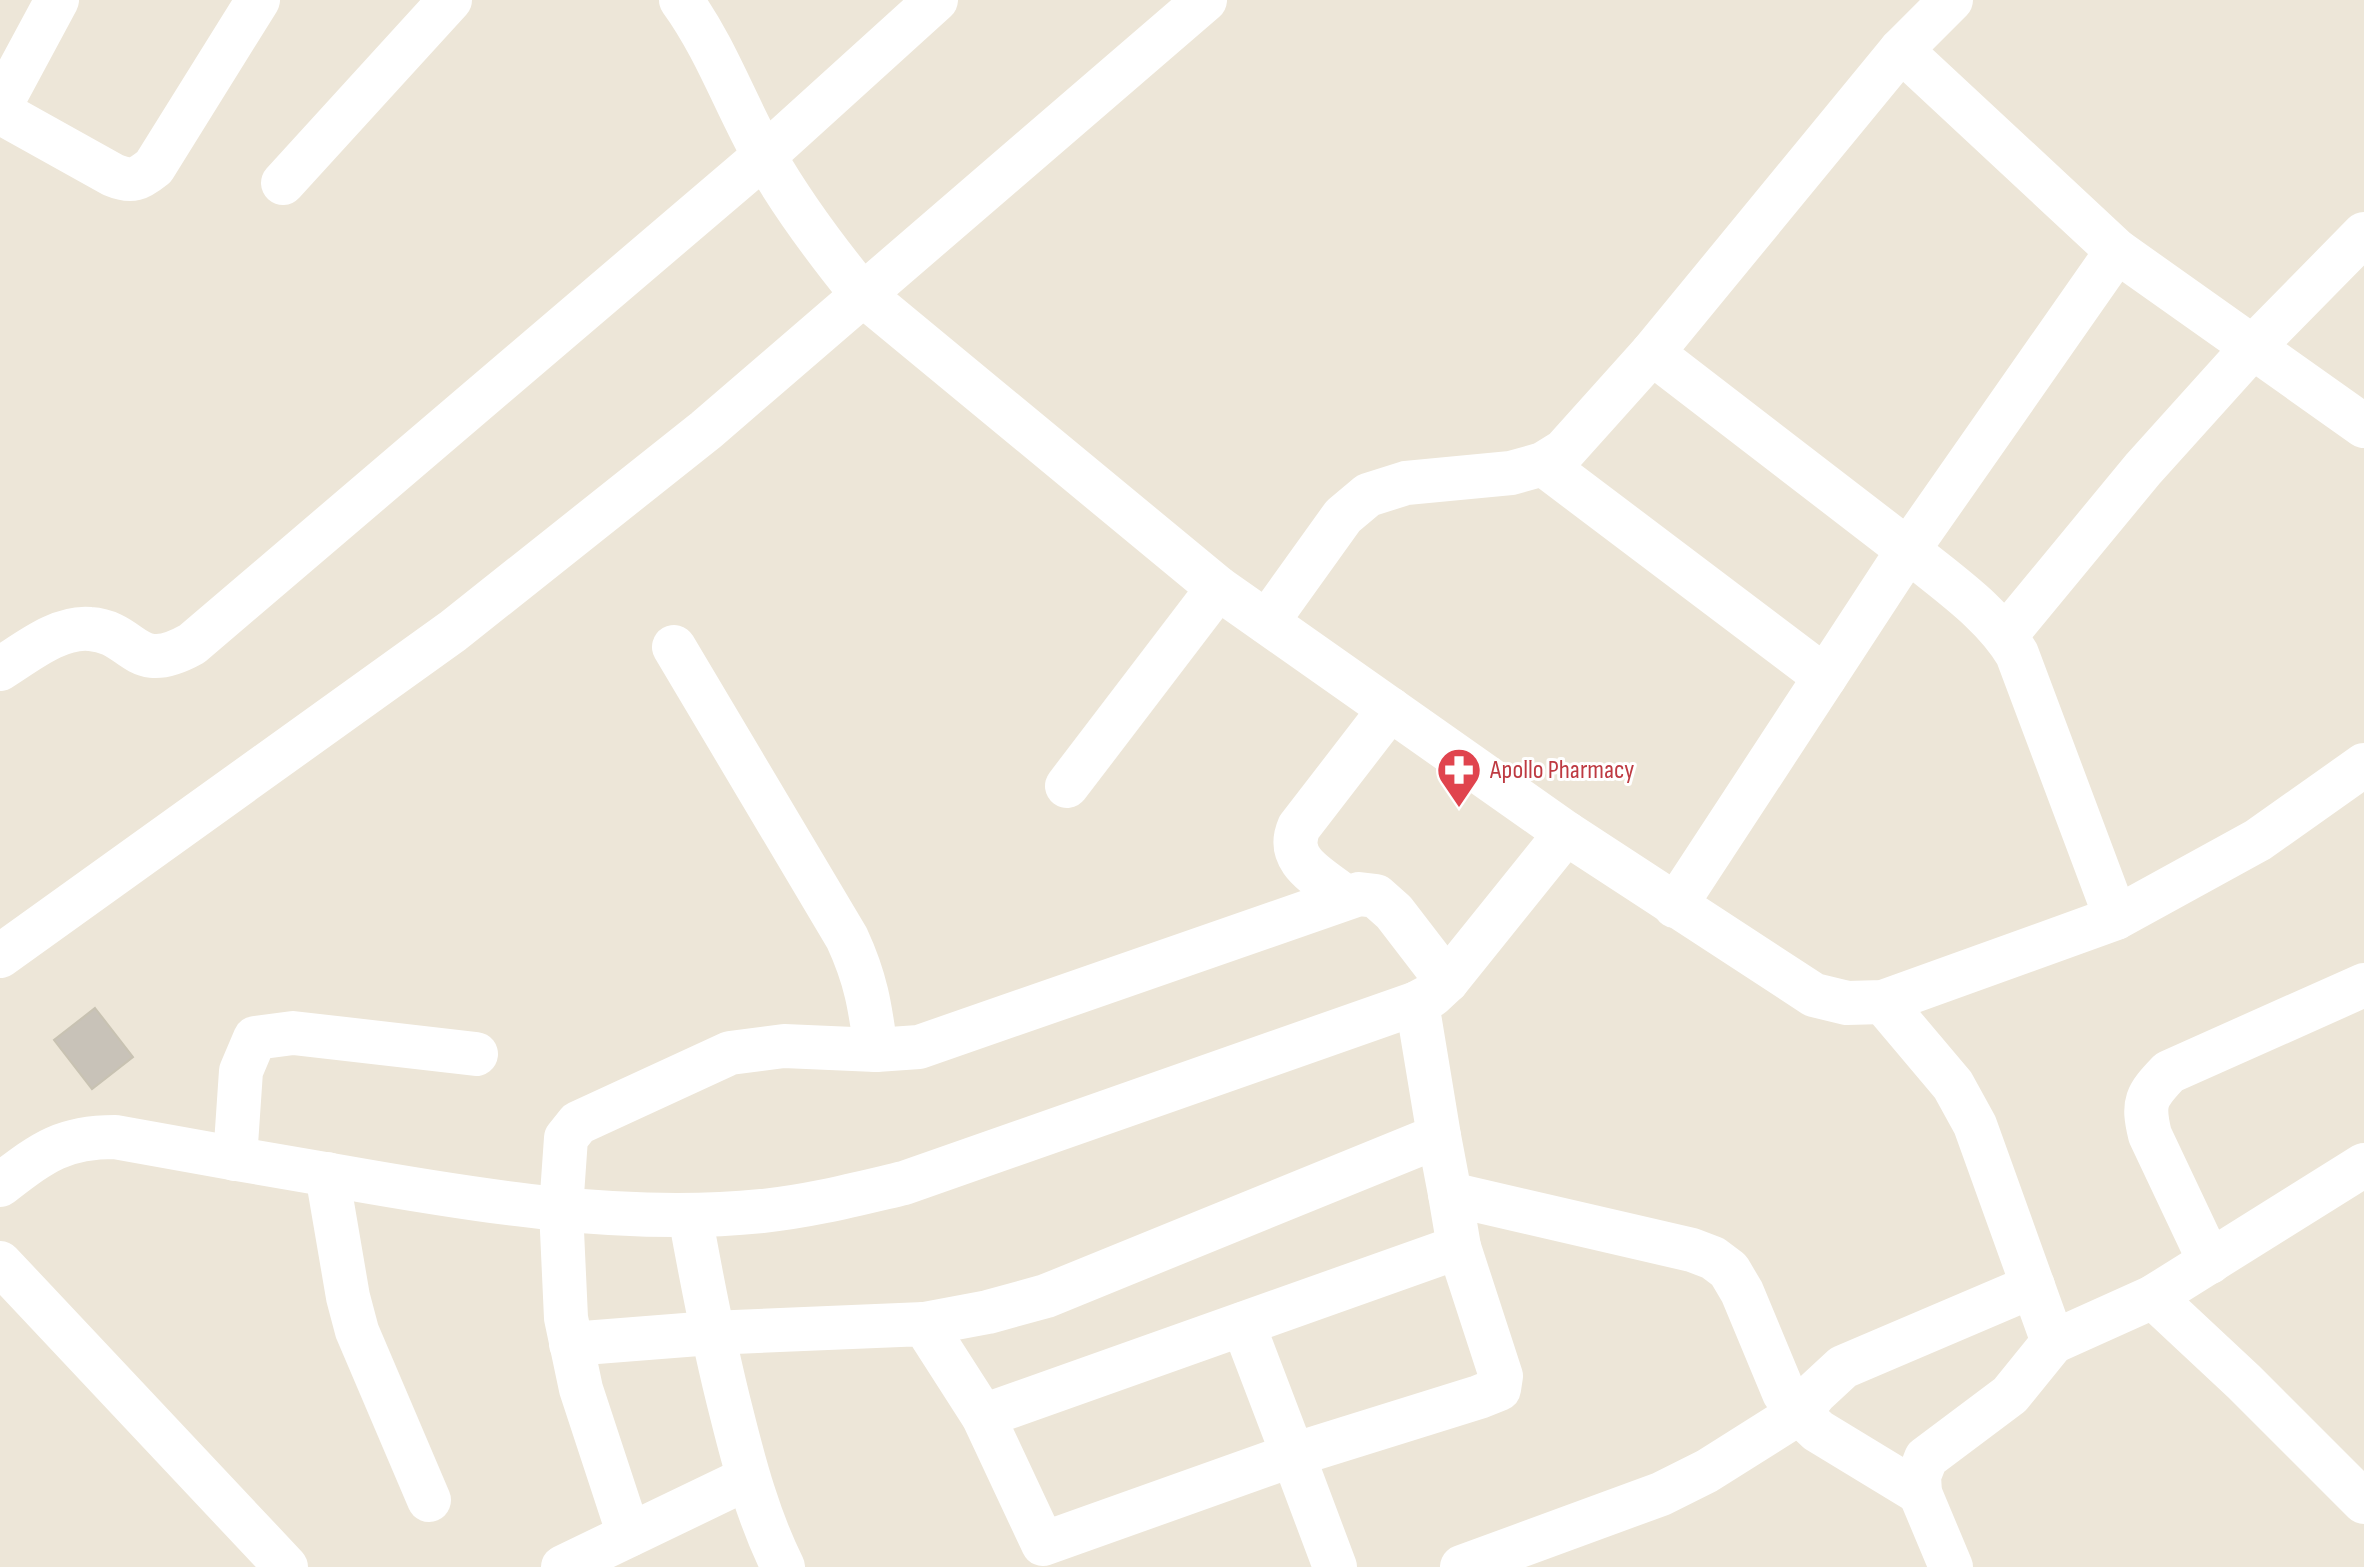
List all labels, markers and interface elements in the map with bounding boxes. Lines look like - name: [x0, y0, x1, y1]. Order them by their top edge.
- pharmacy icon: Apollo Pharmacy: [1435, 746, 1483, 809]
- place label: Apollo Pharmacy: [1489, 755, 1634, 786]

